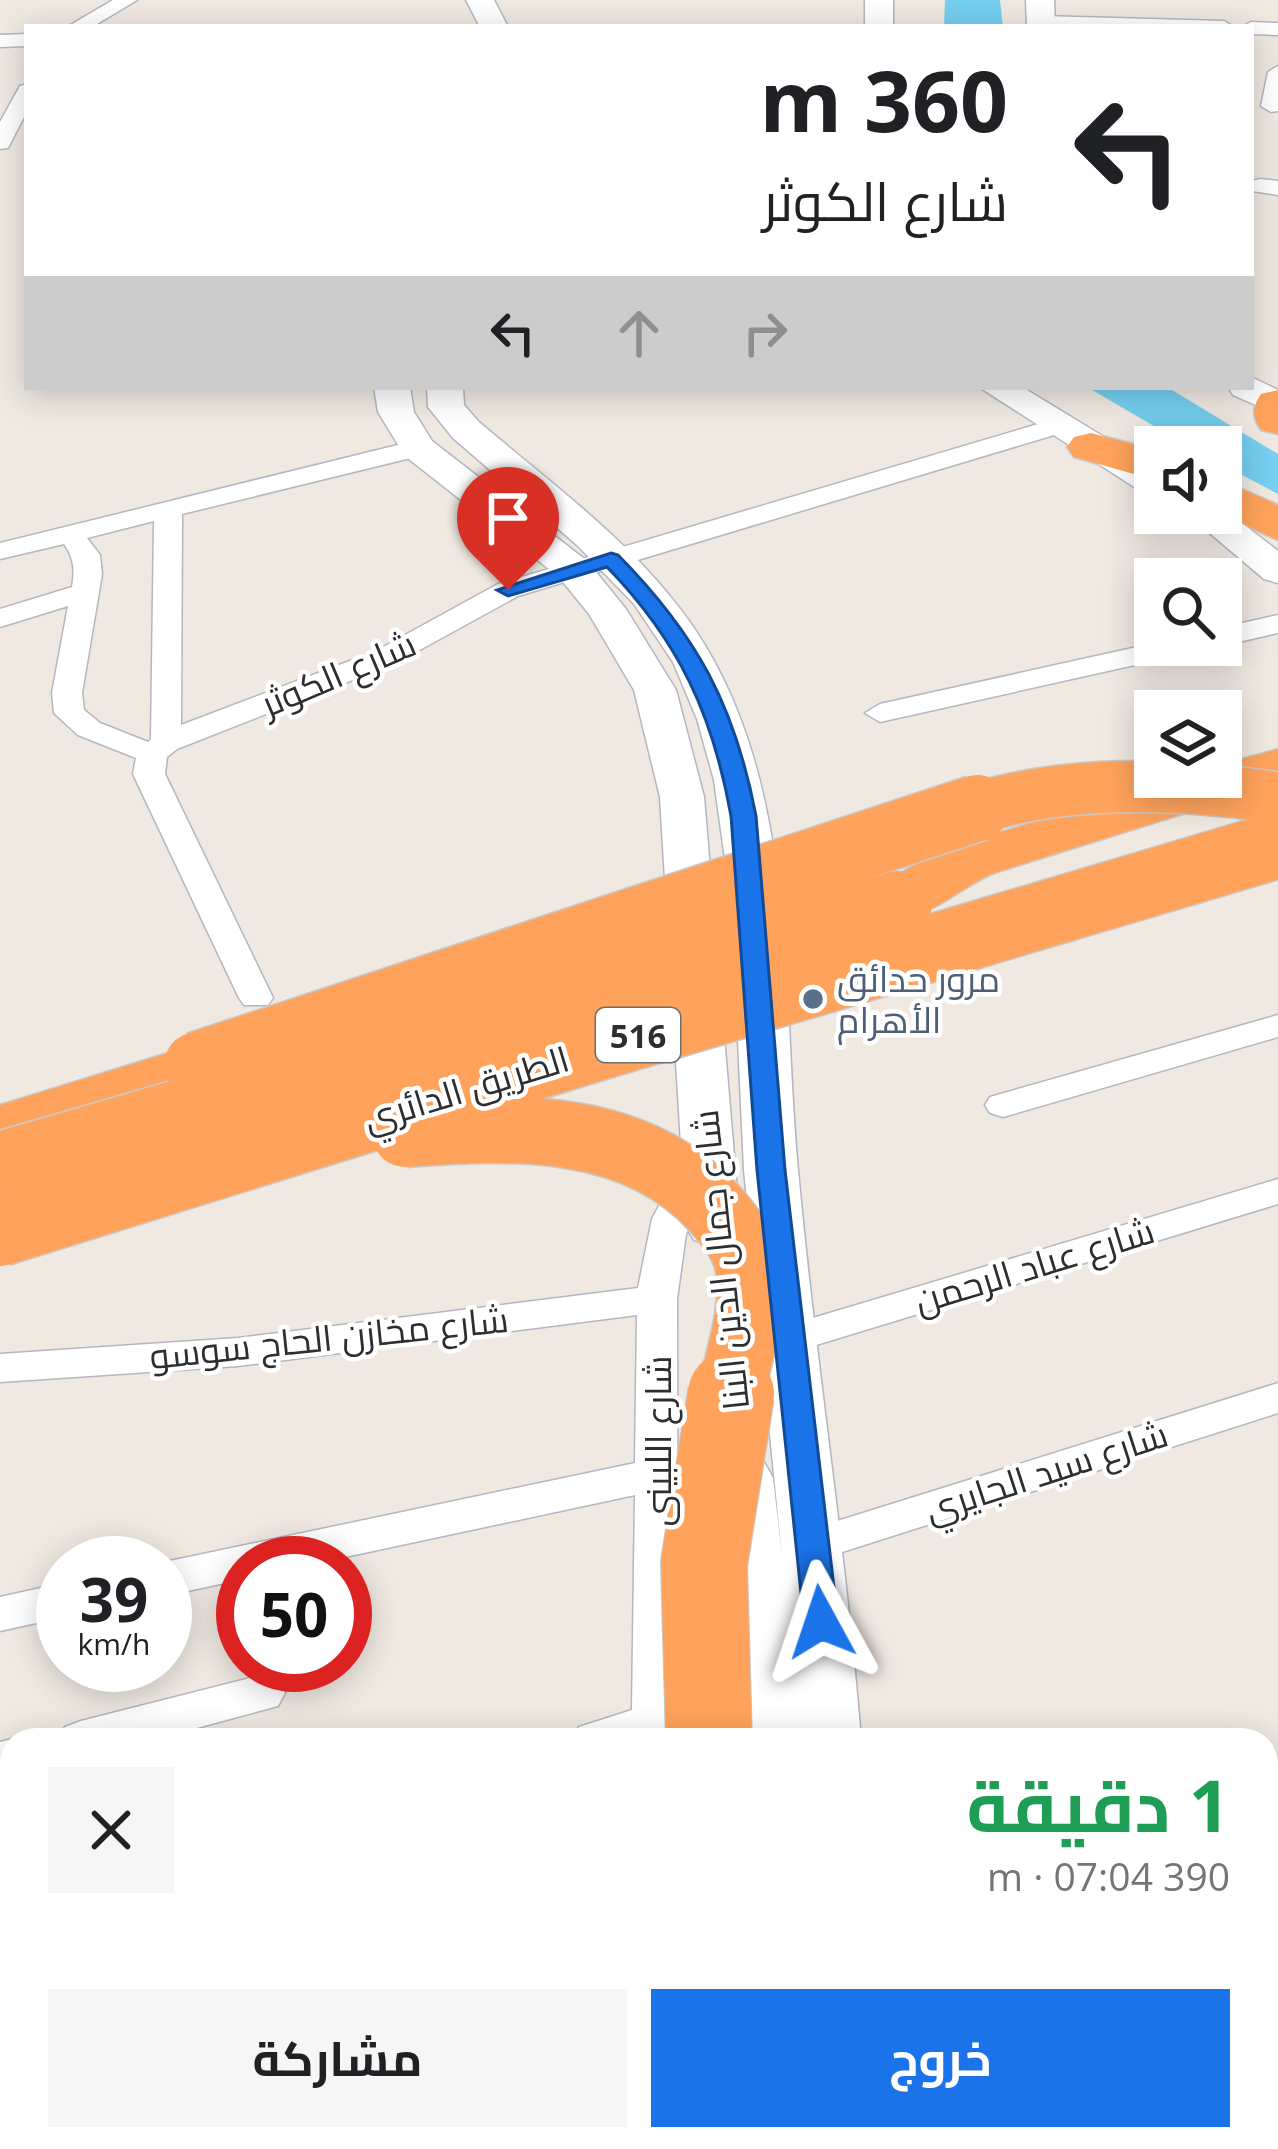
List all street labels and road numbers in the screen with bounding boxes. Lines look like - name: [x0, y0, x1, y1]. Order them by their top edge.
- street label: شارع الكوثر: [251, 618, 423, 729]
- road number: 516: [596, 1008, 680, 1062]
- street label: الطريق الدائري: [357, 1033, 576, 1146]
- street label: شارع جمال الدين البنا: [680, 1107, 761, 1413]
- street label: شارع عباد الرحمن: [908, 1205, 1160, 1326]
- street label: شارع مخازن الحاج سوسو: [147, 1294, 511, 1381]
- street label: شارع اللبينى: [633, 1356, 683, 1526]
- street label: شارع سيد الجايري: [918, 1409, 1175, 1537]

